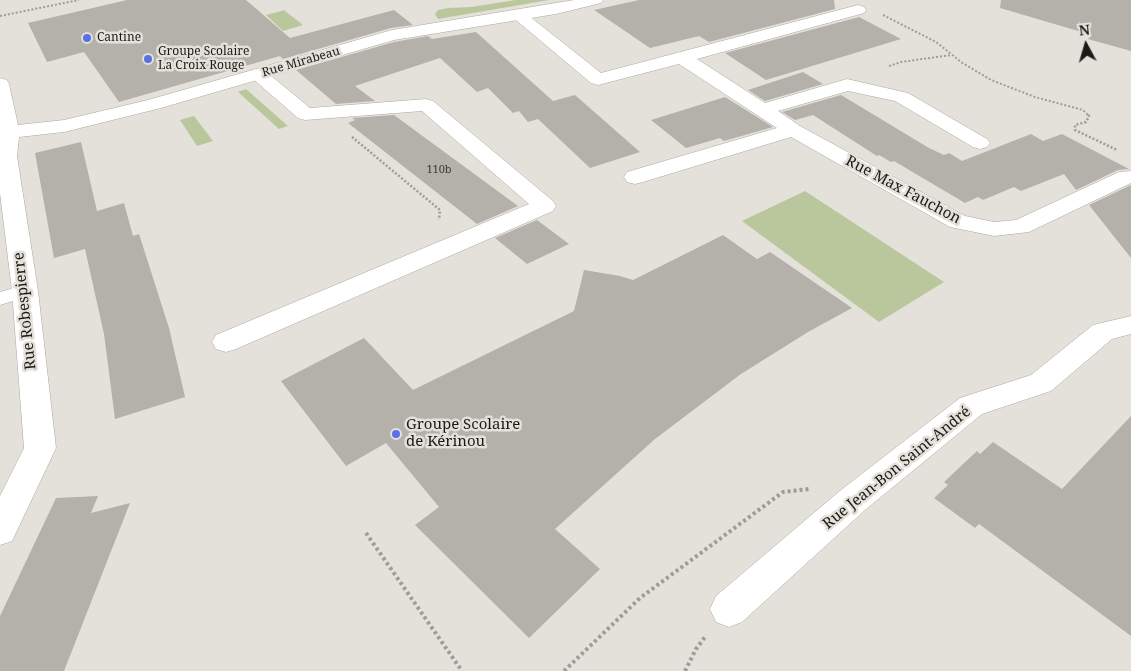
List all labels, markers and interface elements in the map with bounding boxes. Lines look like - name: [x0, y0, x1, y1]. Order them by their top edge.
- north arrow: [1061, 20, 1111, 70]
- text: N: [1078, 20, 1091, 40]
- place label: Cantine: [97, 31, 141, 45]
- marker: Cantine: [81, 32, 93, 44]
- street label: Rue Mirabeau: [260, 44, 342, 80]
- place label: Groupe Scolaire La Croix Rouge: [158, 45, 249, 73]
- marker: Groupe Scolaire La Croix Rouge: [142, 53, 154, 65]
- street label: Rue Max Fauchon: [842, 152, 964, 228]
- house number: 110b: [426, 163, 452, 177]
- street label: Rue Robespierre: [10, 251, 40, 371]
- street label: Rue Jean-Bon Saint-André: [819, 403, 975, 533]
- place label: Groupe Scolaire de Kérinou: [406, 416, 520, 451]
- marker: Groupe Scolaire de Kérinou: [390, 428, 402, 440]

